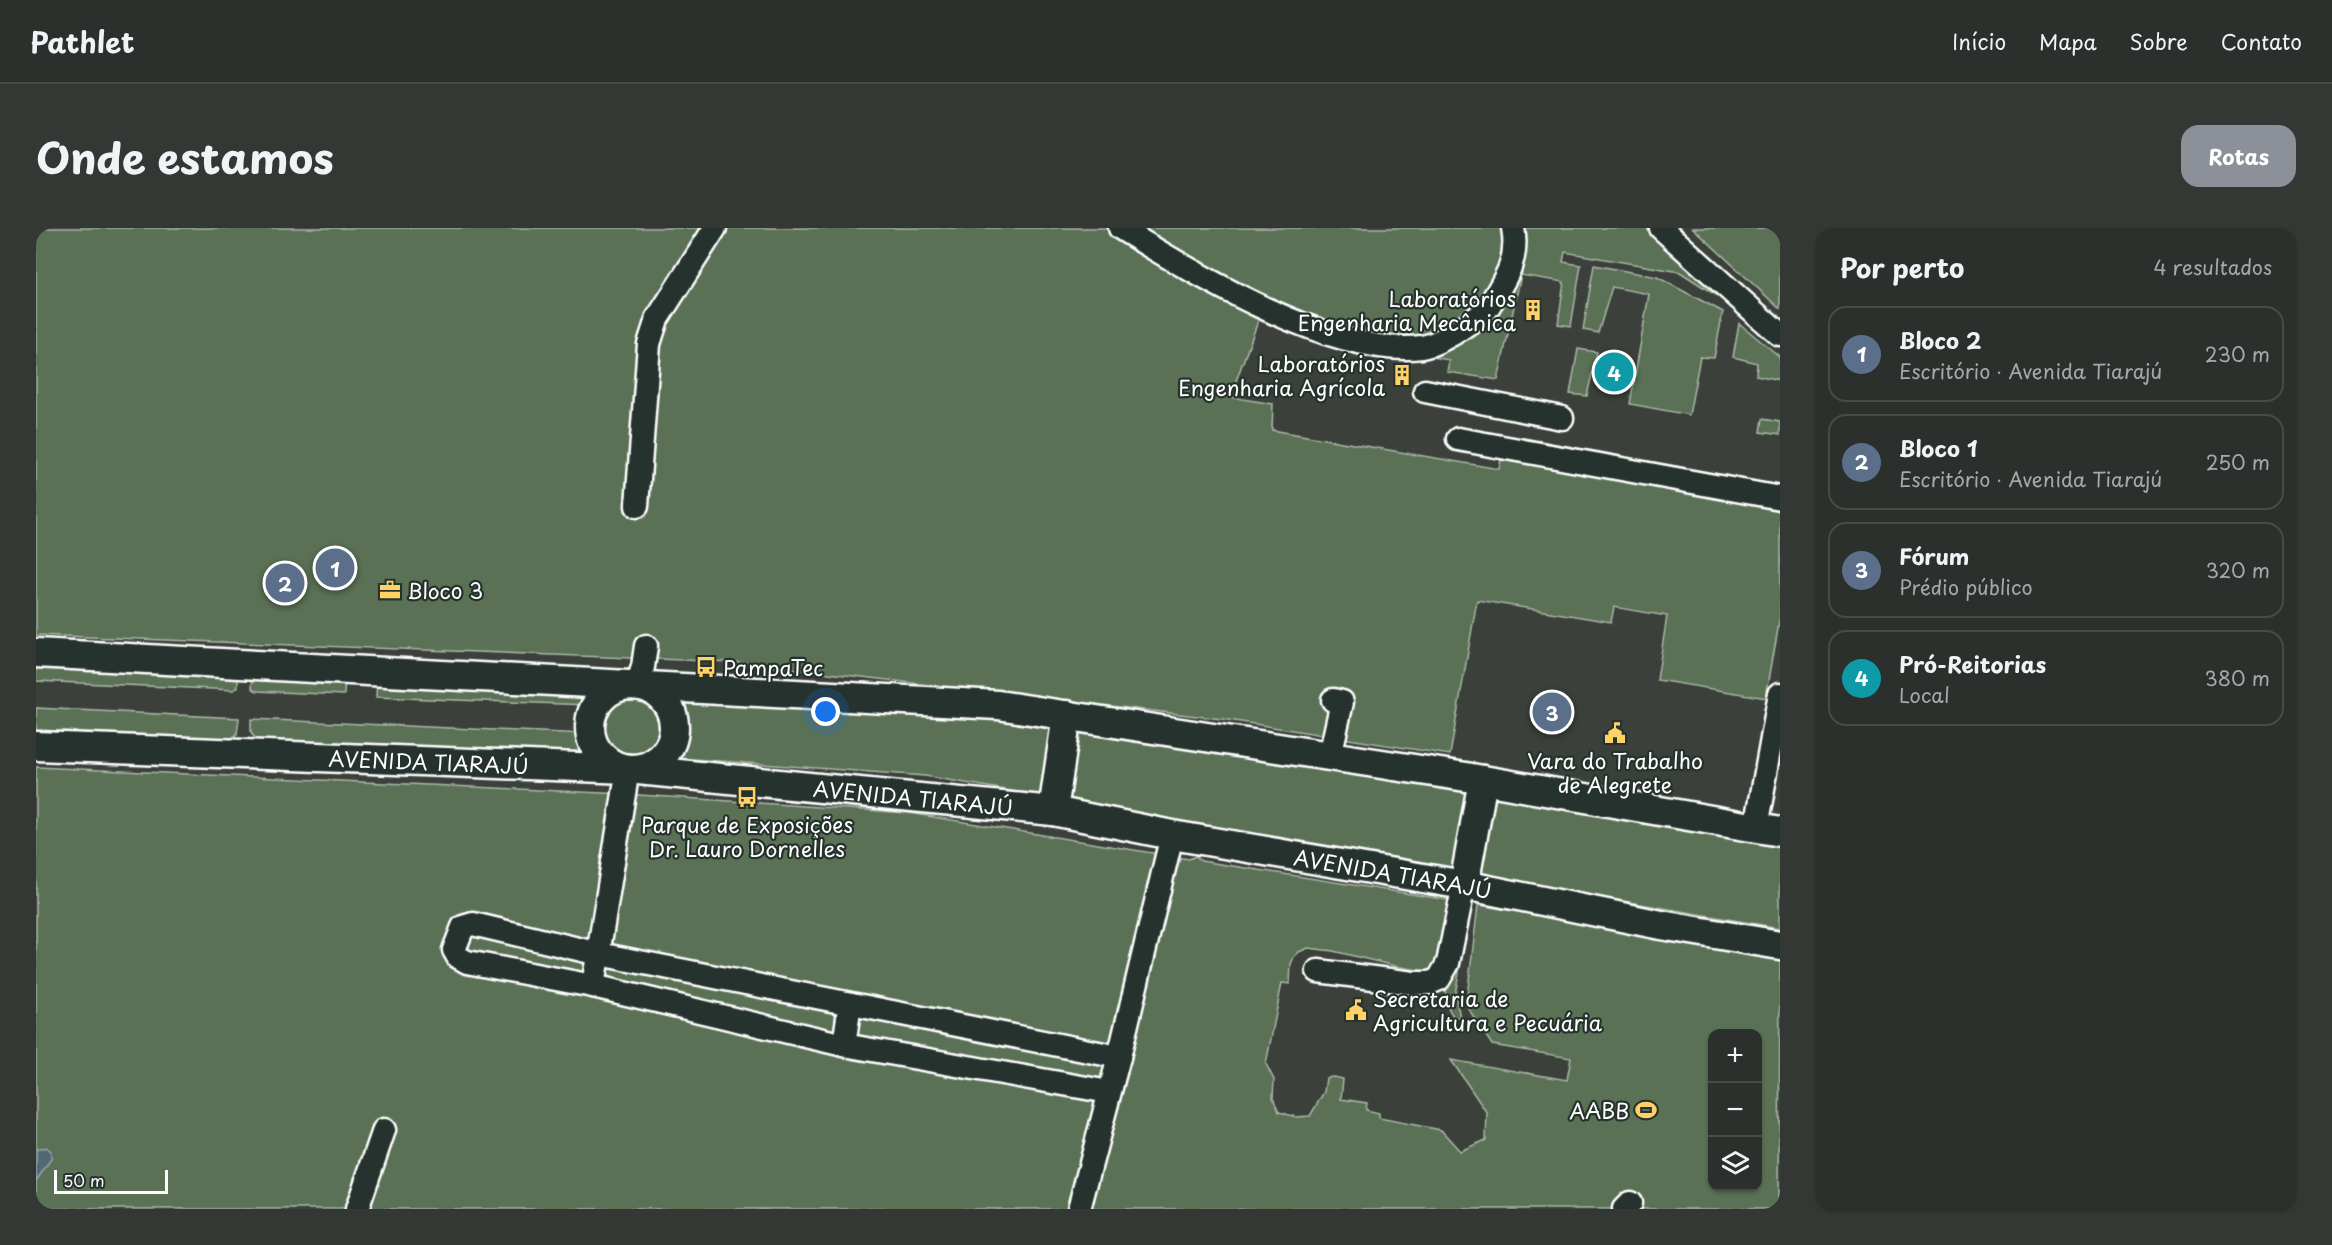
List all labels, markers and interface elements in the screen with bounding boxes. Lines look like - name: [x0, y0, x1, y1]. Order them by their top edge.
- text: Pathlet: [30, 20, 134, 63]
- text: Início: [1952, 25, 2006, 57]
- text: Mapa: [2039, 25, 2097, 57]
- text: Sobre: [2130, 25, 2188, 57]
- text: Contato: [2221, 25, 2302, 57]
- text: Onde estamos: [36, 125, 334, 188]
- button: Rotas: [2181, 125, 2296, 187]
- text: Por perto: [1840, 248, 1964, 287]
- text: 4 resultados: [2154, 252, 2272, 282]
- place label: Laboratórios Engenharia Mecânica: [1298, 282, 1517, 338]
- building icon: Laboratórios Engenharia Mecânica: [1521, 298, 1545, 322]
- text: Bloco 2: [1899, 323, 1981, 356]
- text: 1: [1857, 339, 1866, 369]
- text: 230 m: [2205, 339, 2270, 369]
- place label: Laboratórios Engenharia Agrícola: [1178, 347, 1385, 403]
- pin: 4: [1594, 350, 1634, 394]
- text: Escritório · Avenida Tiarajú: [1899, 356, 2162, 386]
- building icon: Laboratórios Engenharia Agrícola: [1390, 363, 1414, 387]
- text: Bloco 1: [1899, 431, 1977, 464]
- text: 2: [1854, 447, 1869, 477]
- text: 250 m: [2206, 447, 2270, 477]
- text: Escritório · Avenida Tiarajú: [1899, 464, 2162, 494]
- text: Fórum: [1899, 539, 1969, 572]
- pin: 1: [316, 546, 354, 590]
- text: 3: [1855, 555, 1868, 585]
- text: 320 m: [2206, 555, 2270, 585]
- pin: 2: [266, 560, 304, 606]
- text: Prédio público: [1899, 572, 2033, 602]
- place label: Bloco 3: [407, 574, 483, 606]
- office icon: Bloco 3: [378, 578, 402, 602]
- text: Pró-Reitorias: [1899, 647, 2046, 680]
- place label: PampaTec: [723, 651, 823, 683]
- bus stop icon: PampaTec: [694, 655, 718, 679]
- text: 4: [1855, 663, 1868, 693]
- text: 380 m: [2204, 663, 2270, 693]
- text: Local: [1899, 680, 1950, 710]
- pin: 3: [1532, 690, 1572, 734]
- your location: [811, 697, 840, 726]
- public building icon: Vara do Trabalho de Alegrete: [1603, 721, 1627, 745]
- street label: AVENIDA TIARAJÚ: [328, 741, 529, 781]
- place label: Vara do Trabalho de Alegrete: [1527, 744, 1703, 800]
- street label: AVENIDA TIARAJÚ: [812, 771, 1014, 823]
- bus stop icon: Parque de Exposições Dr. Lauro Dornelles: [735, 785, 759, 809]
- place label: Parque de Exposições Dr. Lauro Dornelles: [641, 808, 853, 864]
- street label: AVENIDA TIARAJÚ: [1291, 840, 1495, 906]
- place label: Secretaria de Agricultura e Pecuária: [1373, 982, 1603, 1038]
- public building icon: Secretaria de Agricultura e Pecuária: [1344, 998, 1368, 1022]
- map controls: [1708, 1029, 1762, 1191]
- button: +: [1708, 1029, 1762, 1083]
- button: −: [1708, 1083, 1762, 1137]
- place label: AABB: [1569, 1094, 1629, 1126]
- sports icon: AABB: [1634, 1098, 1658, 1122]
- button: layers: [1708, 1137, 1762, 1191]
- scale bar: [54, 1167, 168, 1194]
- text: 50 m: [63, 1168, 104, 1192]

